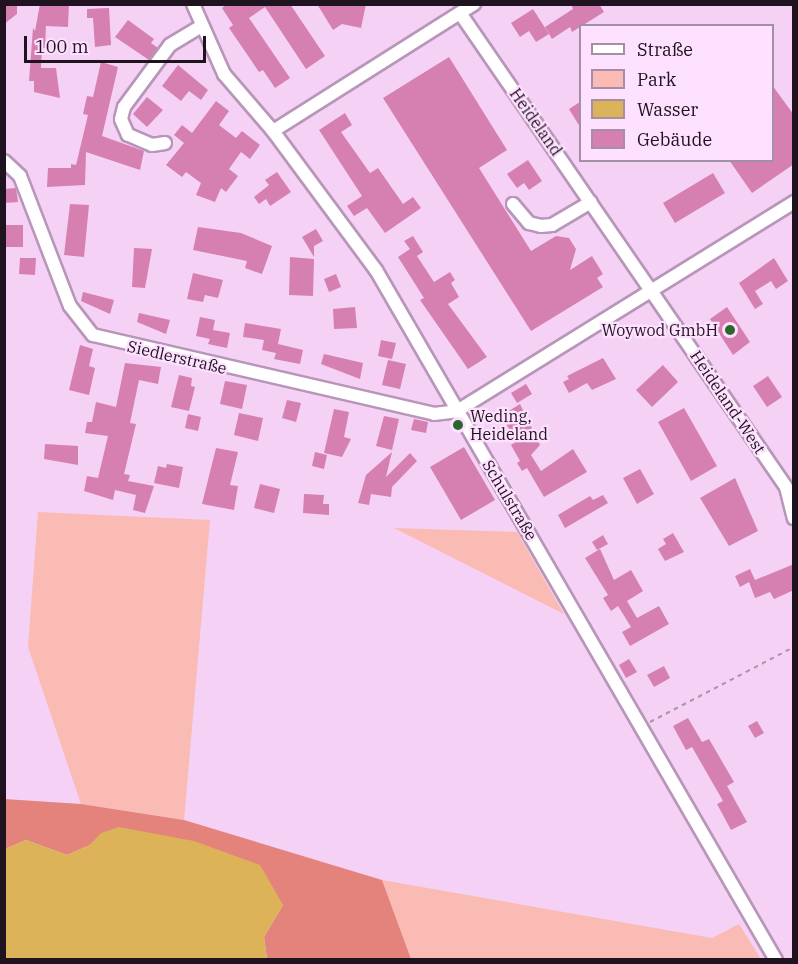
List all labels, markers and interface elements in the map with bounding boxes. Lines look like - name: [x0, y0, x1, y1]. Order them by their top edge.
- scale bar: [27, 24, 208, 62]
- legend: [579, 24, 774, 162]
- text: 100 m: [35, 35, 89, 58]
- text: Straße: [637, 38, 693, 61]
- text: Park: [637, 68, 676, 91]
- street label: Heideland: [506, 85, 566, 159]
- text: Wasser: [637, 98, 698, 121]
- text: Gebäude: [637, 128, 712, 151]
- place label: Woywod GmbH: [602, 320, 718, 340]
- marker: Woywod GmbH: [723, 323, 737, 337]
- street label: Siedlerstraße: [125, 336, 229, 378]
- street label: Heideland-West: [686, 347, 770, 457]
- place label: Weding, Heideland: [470, 406, 548, 444]
- marker: Weding, Heideland: [451, 418, 465, 432]
- street label: Schulstraße: [479, 456, 541, 544]

